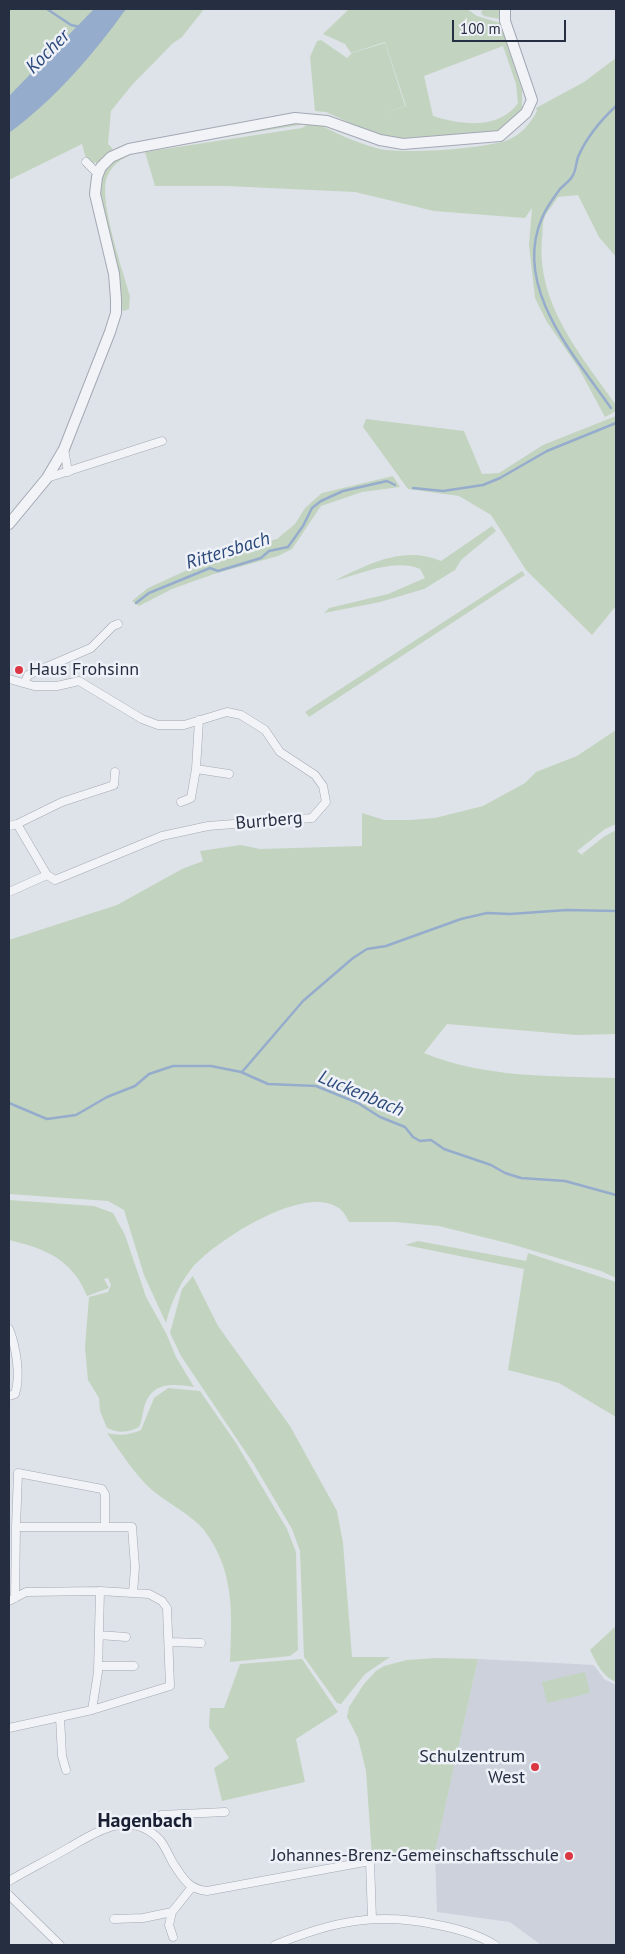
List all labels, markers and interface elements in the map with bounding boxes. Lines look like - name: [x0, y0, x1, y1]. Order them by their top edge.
- scale bar: [455, 10, 569, 42]
- text: 100 m: [460, 19, 501, 38]
- water label: Kocher: [21, 25, 75, 79]
- water label: Rittersbach: [183, 527, 273, 575]
- place label: Haus Frohsinn: [29, 659, 139, 681]
- marker: Haus Frohsinn: [13, 664, 25, 676]
- street label: Burrberg: [235, 807, 303, 835]
- water label: Luckenbach: [315, 1066, 407, 1122]
- place label: Schulzentrum West: [419, 1746, 525, 1788]
- marker: Schulzentrum West: [529, 1761, 541, 1773]
- district label: Hagenbach: [98, 1809, 192, 1833]
- place label: Johannes-Brenz-Gemeinschaftsschule: [271, 1845, 559, 1867]
- marker: Johannes-Brenz-Gemeinschaftsschule: [563, 1850, 575, 1862]

